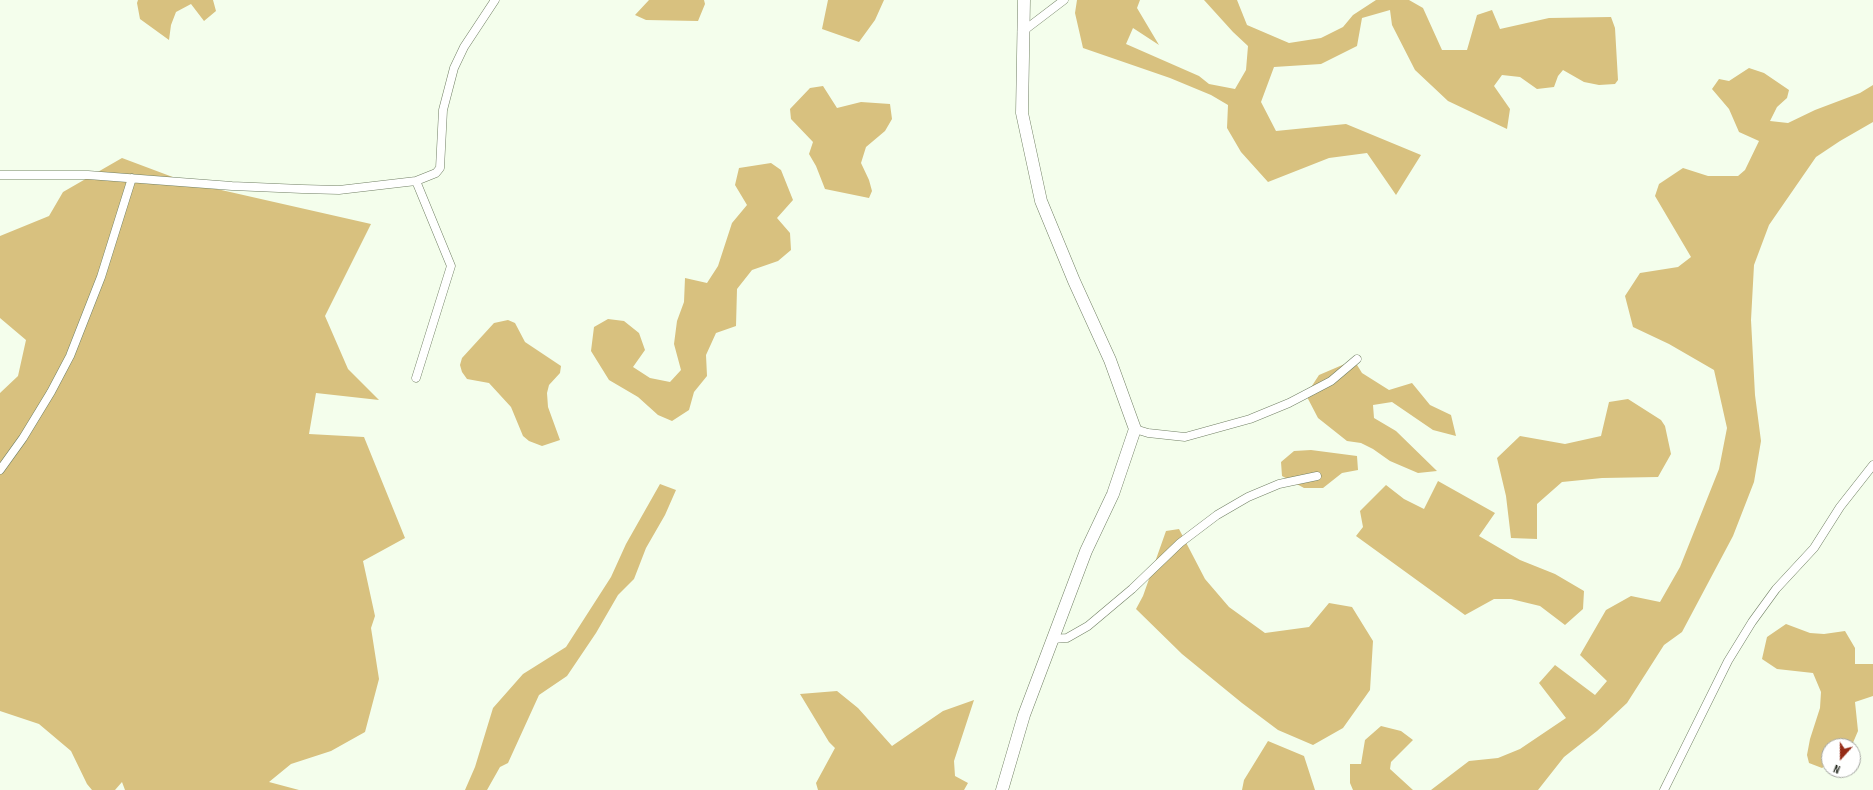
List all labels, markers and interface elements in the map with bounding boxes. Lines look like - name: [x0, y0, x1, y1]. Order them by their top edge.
- north arrow: [1821, 738, 1861, 778]
- text: N: [1832, 762, 1842, 776]

